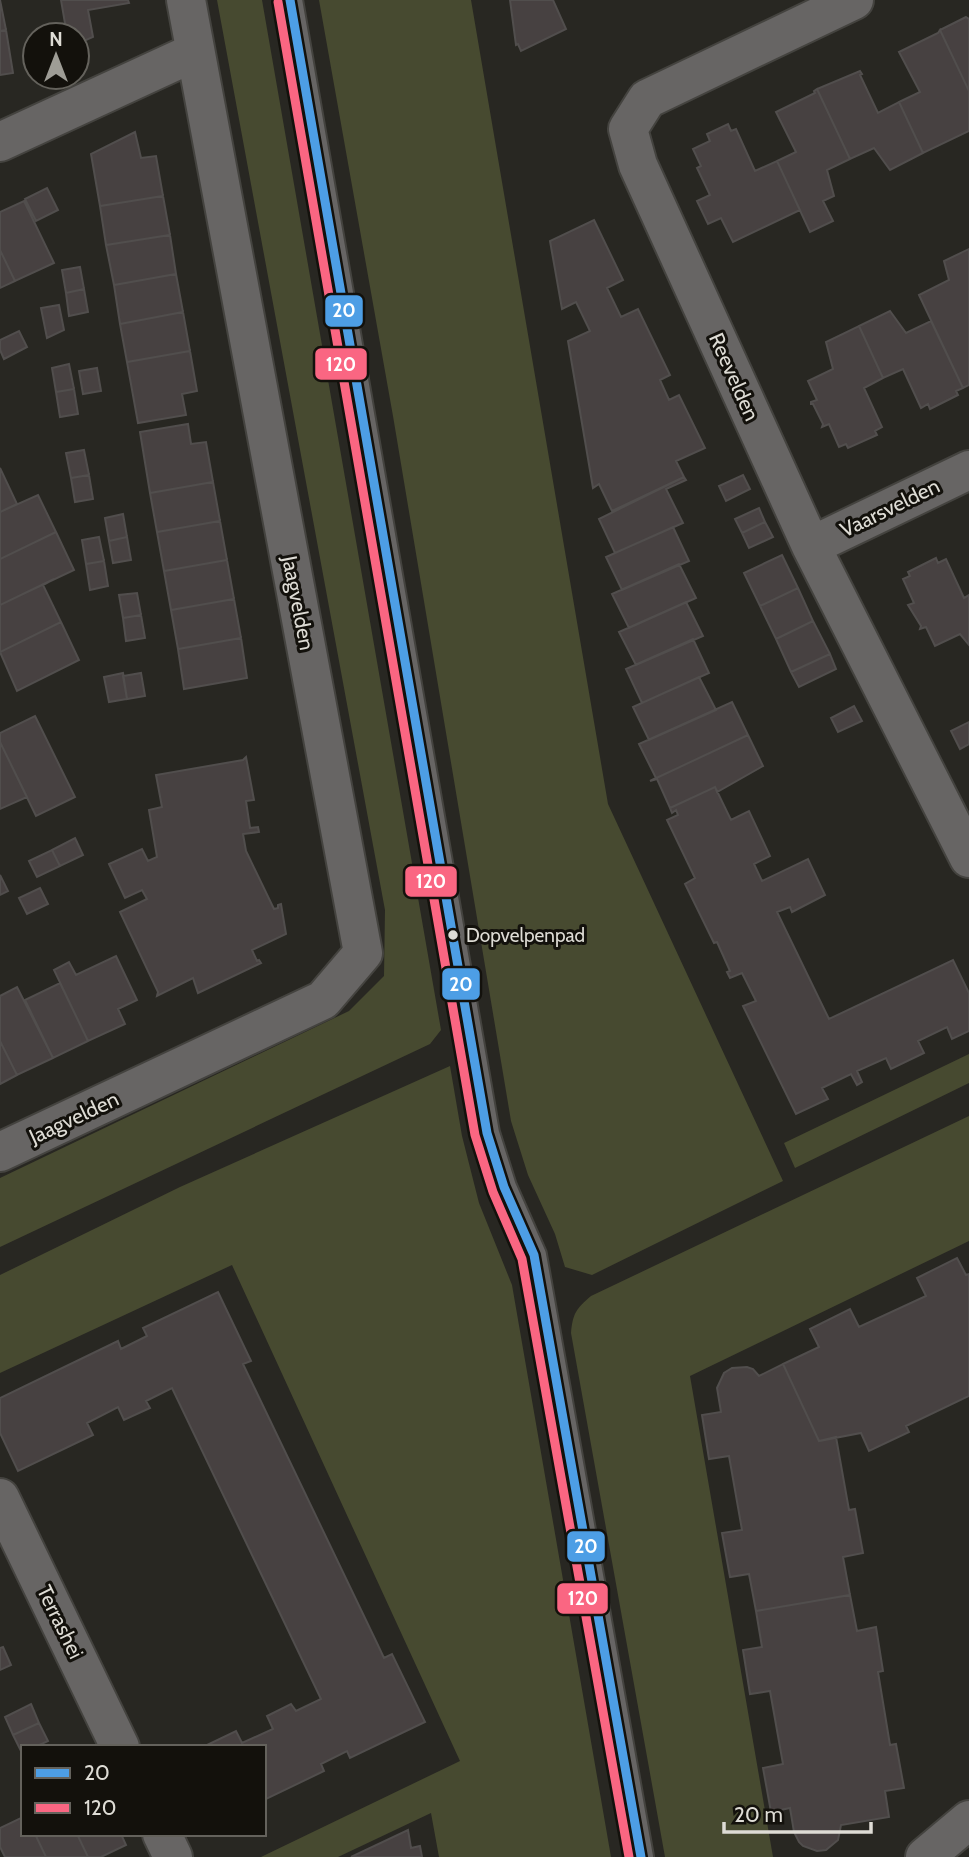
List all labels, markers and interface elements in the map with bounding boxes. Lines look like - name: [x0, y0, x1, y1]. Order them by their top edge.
- north arrow: [21, 21, 91, 91]
- text: N: [49, 28, 63, 51]
- line badge: 20: [324, 294, 364, 328]
- text: 20: [332, 299, 356, 322]
- street label: Reevelden: [704, 329, 765, 425]
- line badge: 120: [314, 347, 368, 381]
- text: 120: [326, 353, 356, 376]
- street label: Vaarsvelden: [836, 473, 944, 542]
- street label: Jaagvelden: [277, 553, 320, 652]
- line badge: 120: [404, 865, 458, 898]
- text: 120: [416, 870, 446, 893]
- place label: Dopvelpenpad: [466, 924, 585, 947]
- marker: Dopvelpenpad: [446, 928, 460, 942]
- line badge: 20: [441, 967, 481, 1001]
- text: 20: [449, 973, 473, 996]
- street label: Jaagvelden: [24, 1086, 122, 1150]
- line badge: 20: [566, 1530, 606, 1563]
- text: 20: [574, 1535, 598, 1558]
- street label: Terrashei: [32, 1581, 89, 1663]
- line badge: 120: [556, 1582, 609, 1615]
- text: 120: [568, 1587, 598, 1610]
- legend: [21, 1745, 266, 1836]
- text: 20: [84, 1760, 110, 1785]
- scale bar: [724, 1790, 871, 1834]
- text: 120: [84, 1795, 117, 1820]
- text: 20 m: [734, 1802, 783, 1827]

